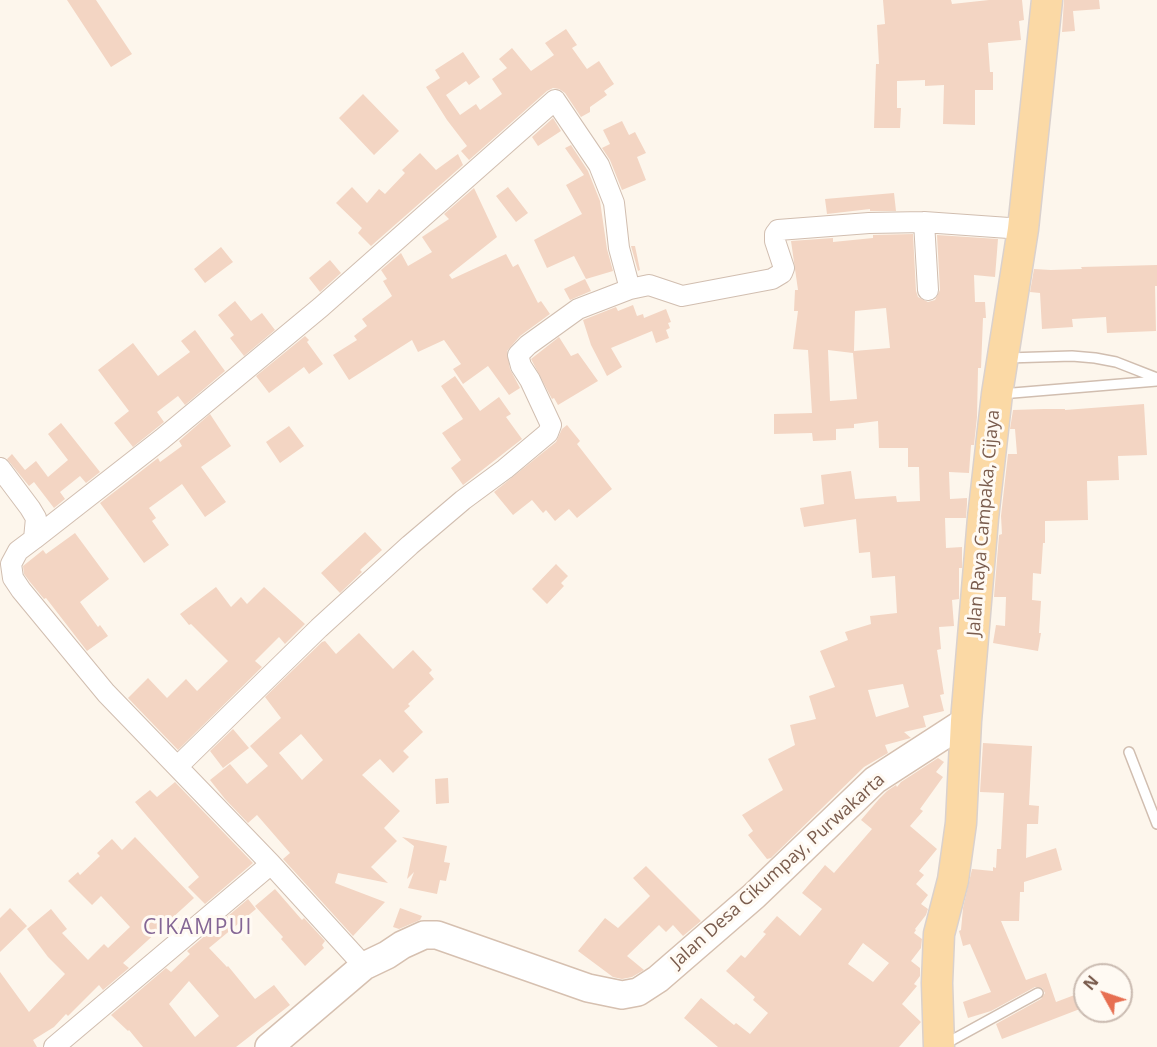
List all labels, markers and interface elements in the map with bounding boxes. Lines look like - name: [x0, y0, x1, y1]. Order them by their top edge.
- street label: Jalan Raya Campaka, Cijaya: [963, 409, 1005, 637]
- street label: Jalan Desa Cikumpay, Purwakarta: [667, 769, 889, 973]
- district label: CIKAMPUI: [143, 915, 253, 941]
- north arrow: [1073, 963, 1133, 1023]
- text: N: [1078, 971, 1103, 995]

